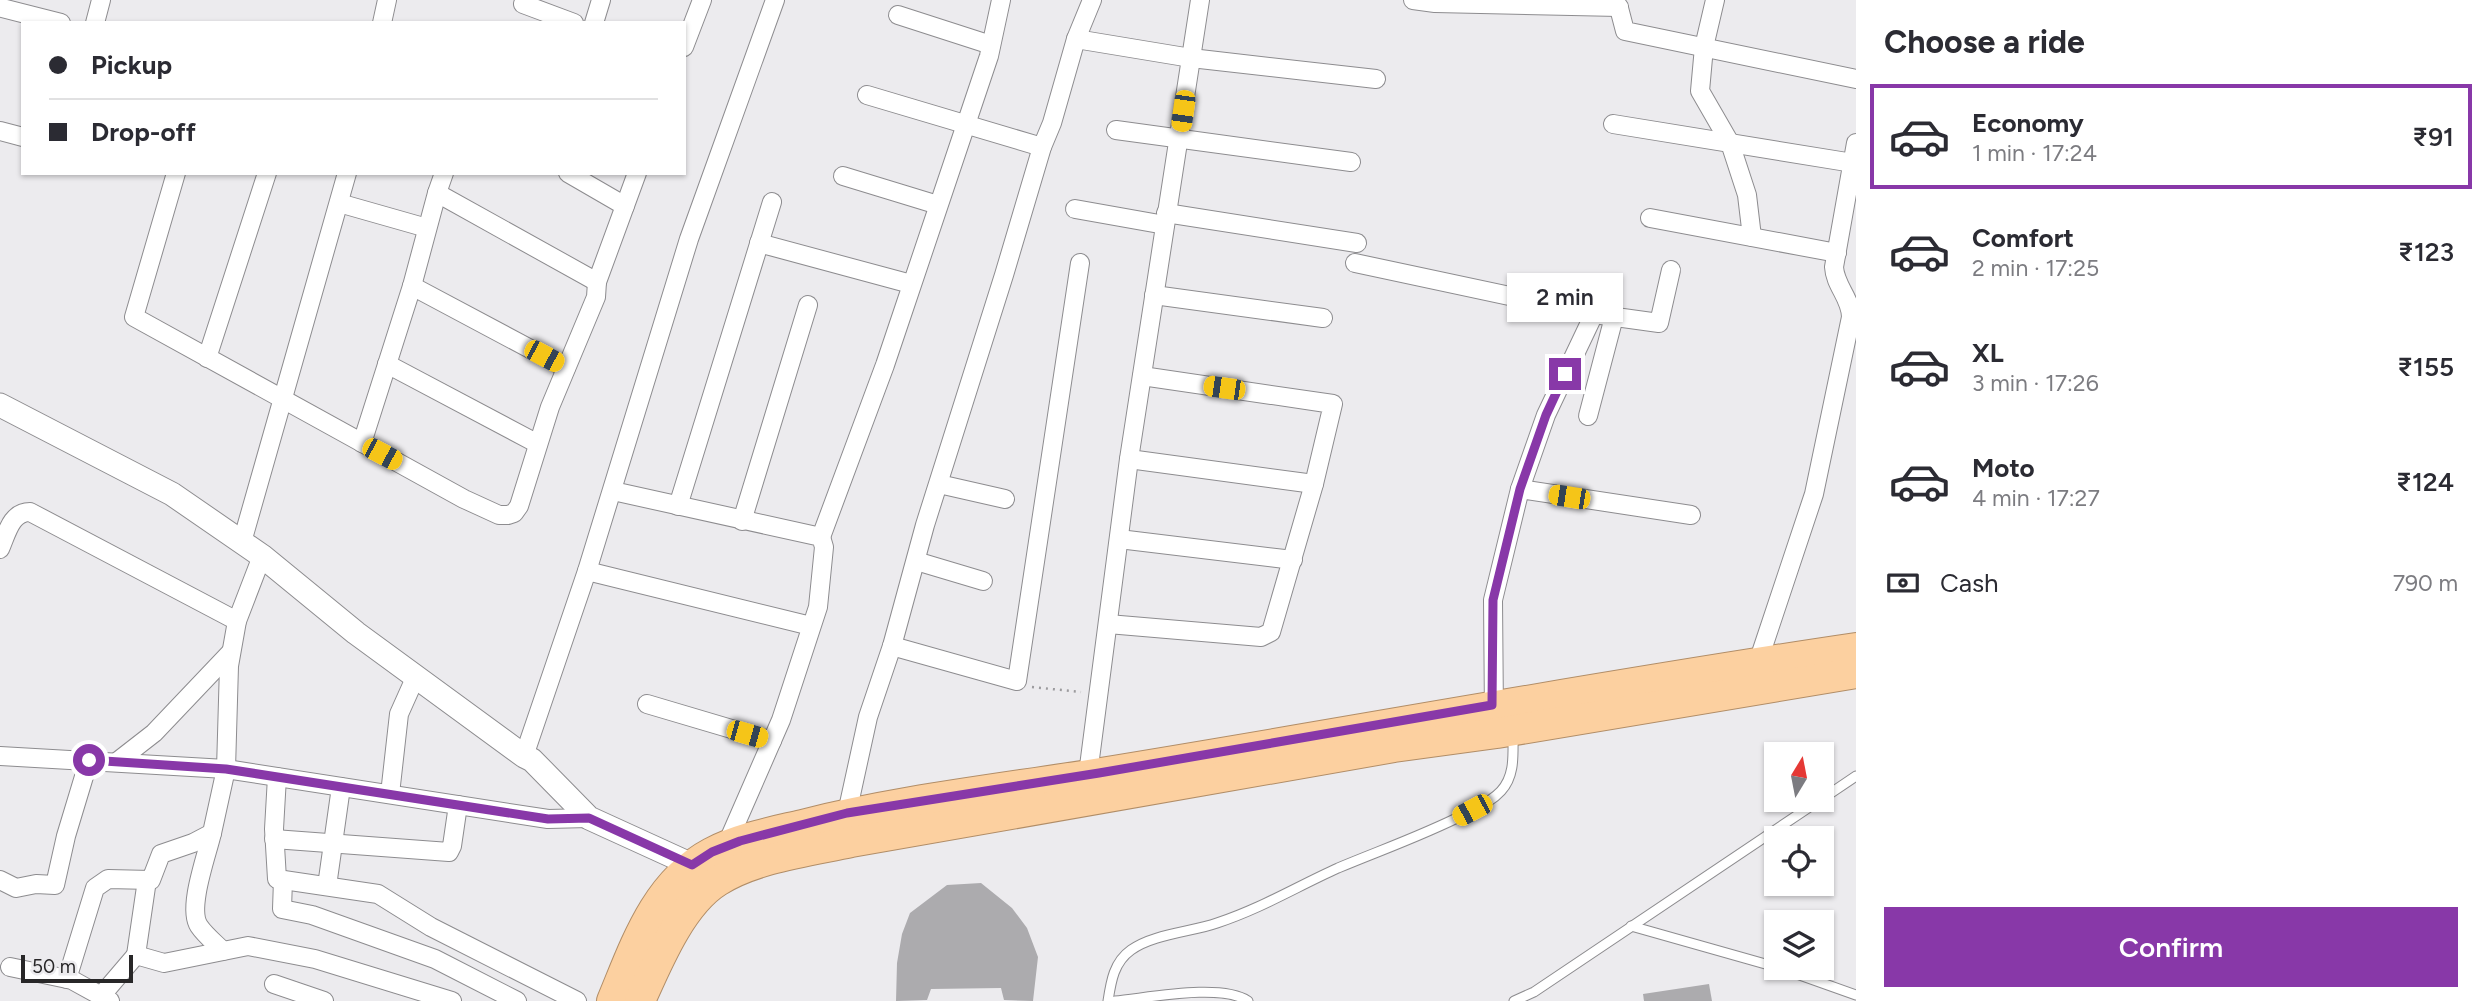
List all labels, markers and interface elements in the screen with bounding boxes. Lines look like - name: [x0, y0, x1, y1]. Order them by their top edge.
- text: Choose a ride: [1884, 23, 2085, 61]
- text: Pickup: [91, 49, 172, 81]
- car: [1170, 89, 1197, 133]
- icon: car: [1888, 105, 1951, 168]
- text: Economy: [1972, 107, 2084, 139]
- text: Drop-off: [91, 116, 196, 148]
- text: ₹91: [2412, 121, 2454, 153]
- text: 1 min · 17:24: [1972, 139, 2097, 167]
- icon: car: [1888, 220, 1951, 283]
- text: Comfort: [1972, 222, 2074, 254]
- text: ₹123: [2398, 236, 2454, 268]
- text: 2 min · 17:25: [1972, 254, 2099, 282]
- callout: 2 min: [1507, 272, 1623, 322]
- text: 2 min: [1536, 283, 1594, 311]
- icon: car: [1888, 335, 1951, 398]
- car: [521, 337, 568, 375]
- text: XL: [1972, 337, 2004, 369]
- text: ₹155: [2397, 351, 2454, 383]
- route end: [1549, 358, 1581, 390]
- text: 3 min · 17:26: [1972, 369, 2099, 397]
- car: [1202, 375, 1247, 401]
- car: [359, 435, 406, 473]
- icon: car: [1888, 450, 1951, 513]
- text: Moto: [1972, 452, 2035, 484]
- text: ₹124: [2396, 466, 2454, 498]
- car: [1547, 483, 1592, 511]
- text: 4 min · 17:27: [1972, 484, 2100, 512]
- icon: cash: [1884, 564, 1922, 602]
- text: Cash: [1940, 567, 1999, 599]
- text: 790 m: [2393, 569, 2458, 597]
- car: [724, 718, 771, 750]
- north arrow: [1764, 742, 1834, 812]
- map controls: [1764, 742, 1834, 980]
- route start: [73, 744, 105, 776]
- car: [1449, 791, 1496, 829]
- button: locate: [1764, 826, 1834, 896]
- button: Confirm: [1884, 907, 2458, 987]
- button: layers: [1764, 910, 1834, 980]
- scale bar: [21, 952, 133, 984]
- text: 50 m: [32, 955, 76, 978]

